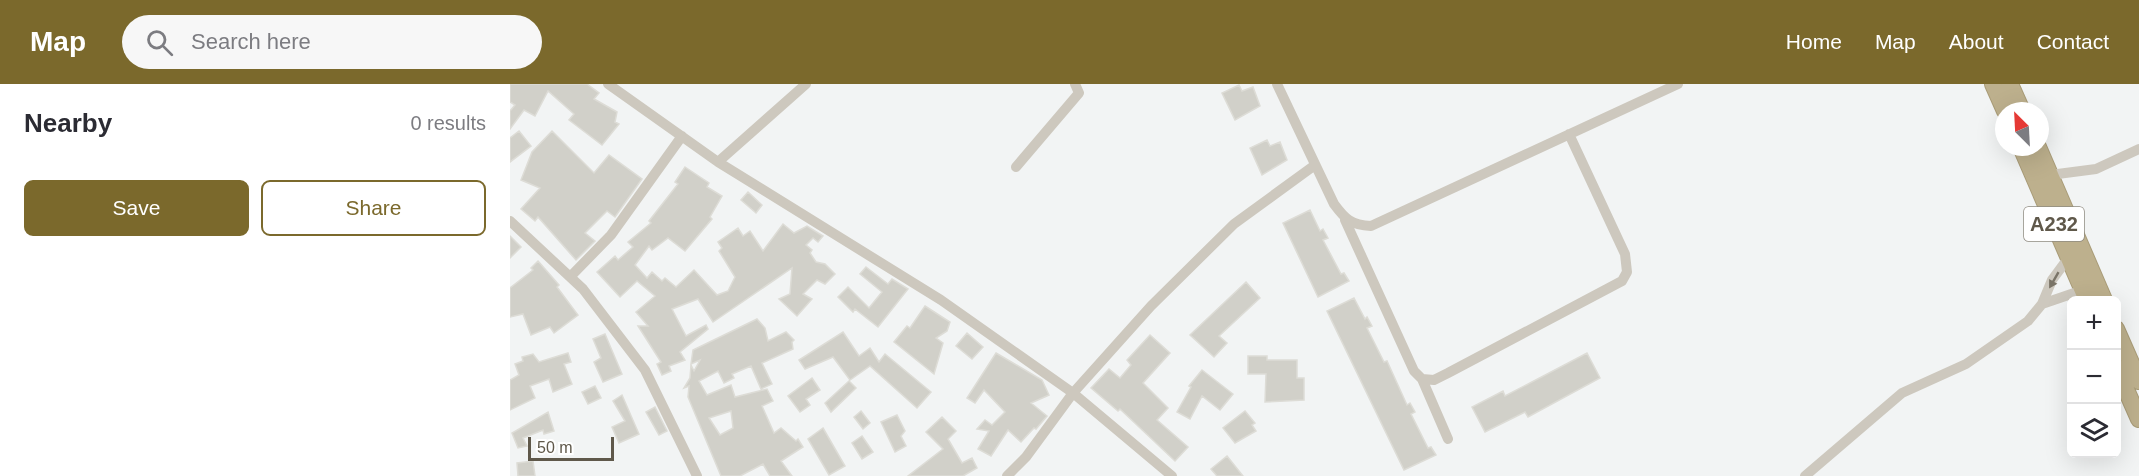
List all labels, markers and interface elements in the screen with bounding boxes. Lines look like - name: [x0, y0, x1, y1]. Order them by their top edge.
- search box: [122, 15, 542, 69]
- text: Map: [30, 26, 86, 57]
- icon: search: [143, 26, 176, 59]
- text: Search here: [191, 29, 311, 54]
- text: Home: [1786, 30, 1842, 53]
- text: Map: [1875, 30, 1916, 53]
- text: About: [1949, 30, 2004, 53]
- text: Contact: [2037, 30, 2109, 53]
- north arrow: [1995, 102, 2049, 156]
- text: Nearby: [24, 108, 112, 138]
- text: 0 results: [410, 112, 486, 134]
- button: Save: [24, 180, 249, 236]
- button: Share: [261, 180, 486, 236]
- road number: A232: [2024, 207, 2084, 241]
- one-way arrow: [2049, 272, 2059, 289]
- map controls: [2067, 296, 2121, 458]
- button: +: [2067, 296, 2121, 350]
- button: −: [2067, 350, 2121, 404]
- button: layers: [2067, 404, 2121, 458]
- scale bar: [528, 434, 614, 462]
- text: 50 m: [537, 439, 573, 456]

